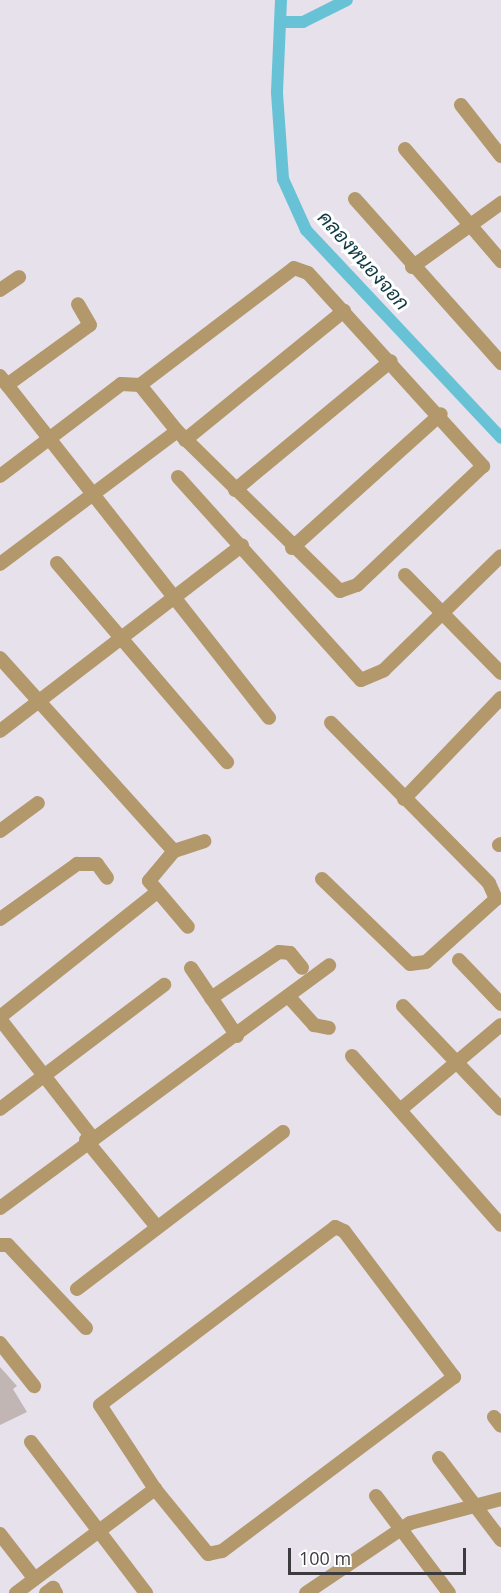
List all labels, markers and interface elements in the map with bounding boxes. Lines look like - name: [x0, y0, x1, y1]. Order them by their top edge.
- water label: คลองหนองจอก: [313, 205, 415, 315]
- scale bar: [291, 1536, 470, 1574]
- text: 100 m: [299, 1546, 351, 1570]

